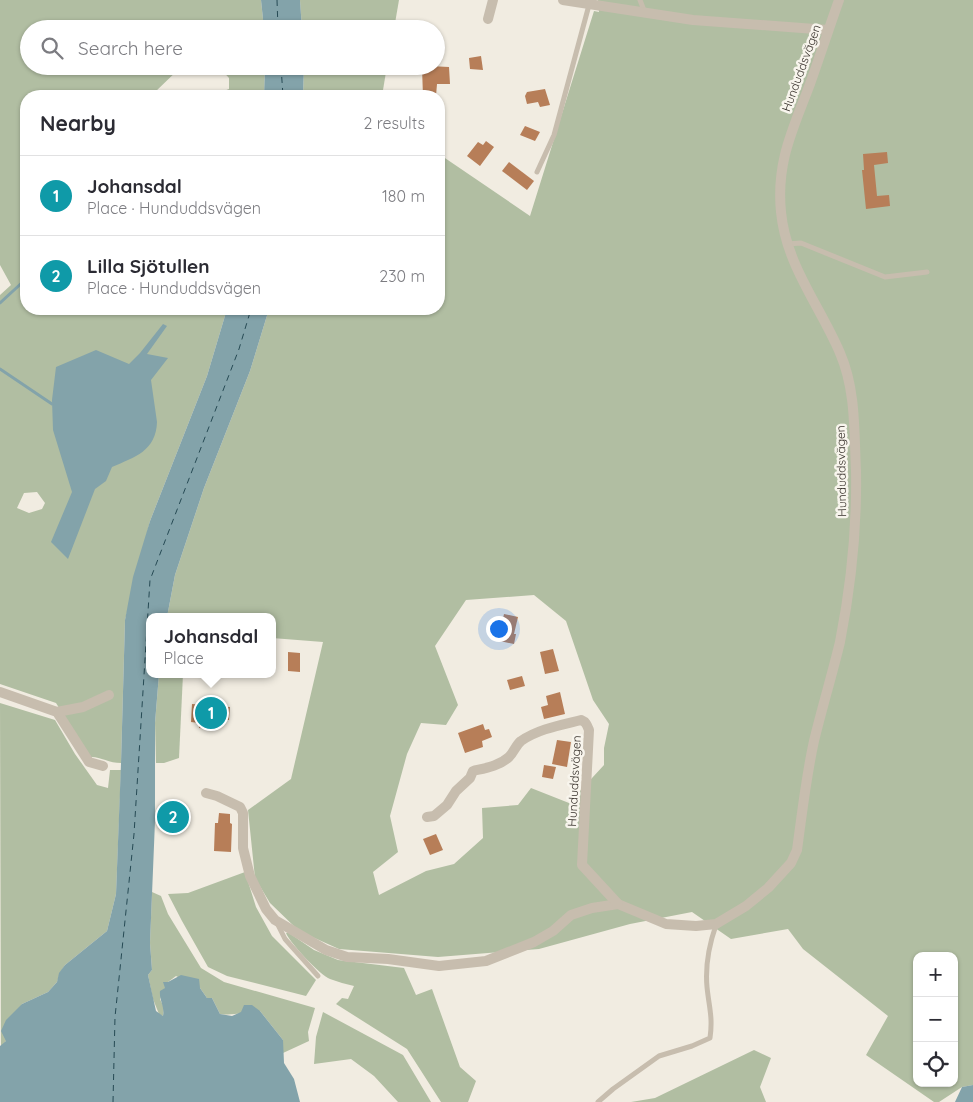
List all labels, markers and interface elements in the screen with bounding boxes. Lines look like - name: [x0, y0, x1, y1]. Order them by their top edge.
- search box: [20, 20, 445, 75]
- street label: Hunduddsvägen: [778, 22, 824, 114]
- icon: search: [38, 34, 66, 62]
- text: Search here: [78, 36, 183, 60]
- text: Nearby: [40, 110, 116, 136]
- text: 2 results: [363, 113, 425, 133]
- text: Johansdal: [87, 174, 182, 198]
- text: 1: [53, 186, 59, 206]
- text: 180 m: [382, 186, 425, 206]
- text: Place · Hunduddsvägen: [87, 198, 261, 218]
- text: Lilla Sjötullen: [87, 254, 210, 278]
- text: 2: [51, 266, 61, 286]
- text: 230 m: [379, 266, 425, 286]
- text: Place · Hunduddsvägen: [87, 278, 261, 298]
- street label: Hunduddsvägen: [833, 425, 849, 517]
- popup: [146, 613, 276, 678]
- your location: [486, 616, 512, 642]
- text: Johansdal: [164, 624, 258, 648]
- text: Place: [164, 648, 204, 668]
- pin: 1: [195, 694, 227, 732]
- street label: Hunduddsvägen: [564, 735, 584, 827]
- pin: 2: [157, 798, 189, 836]
- map controls: [913, 952, 958, 1087]
- button: +: [913, 952, 958, 997]
- button: −: [913, 997, 958, 1042]
- button: locate: [913, 1042, 958, 1087]

